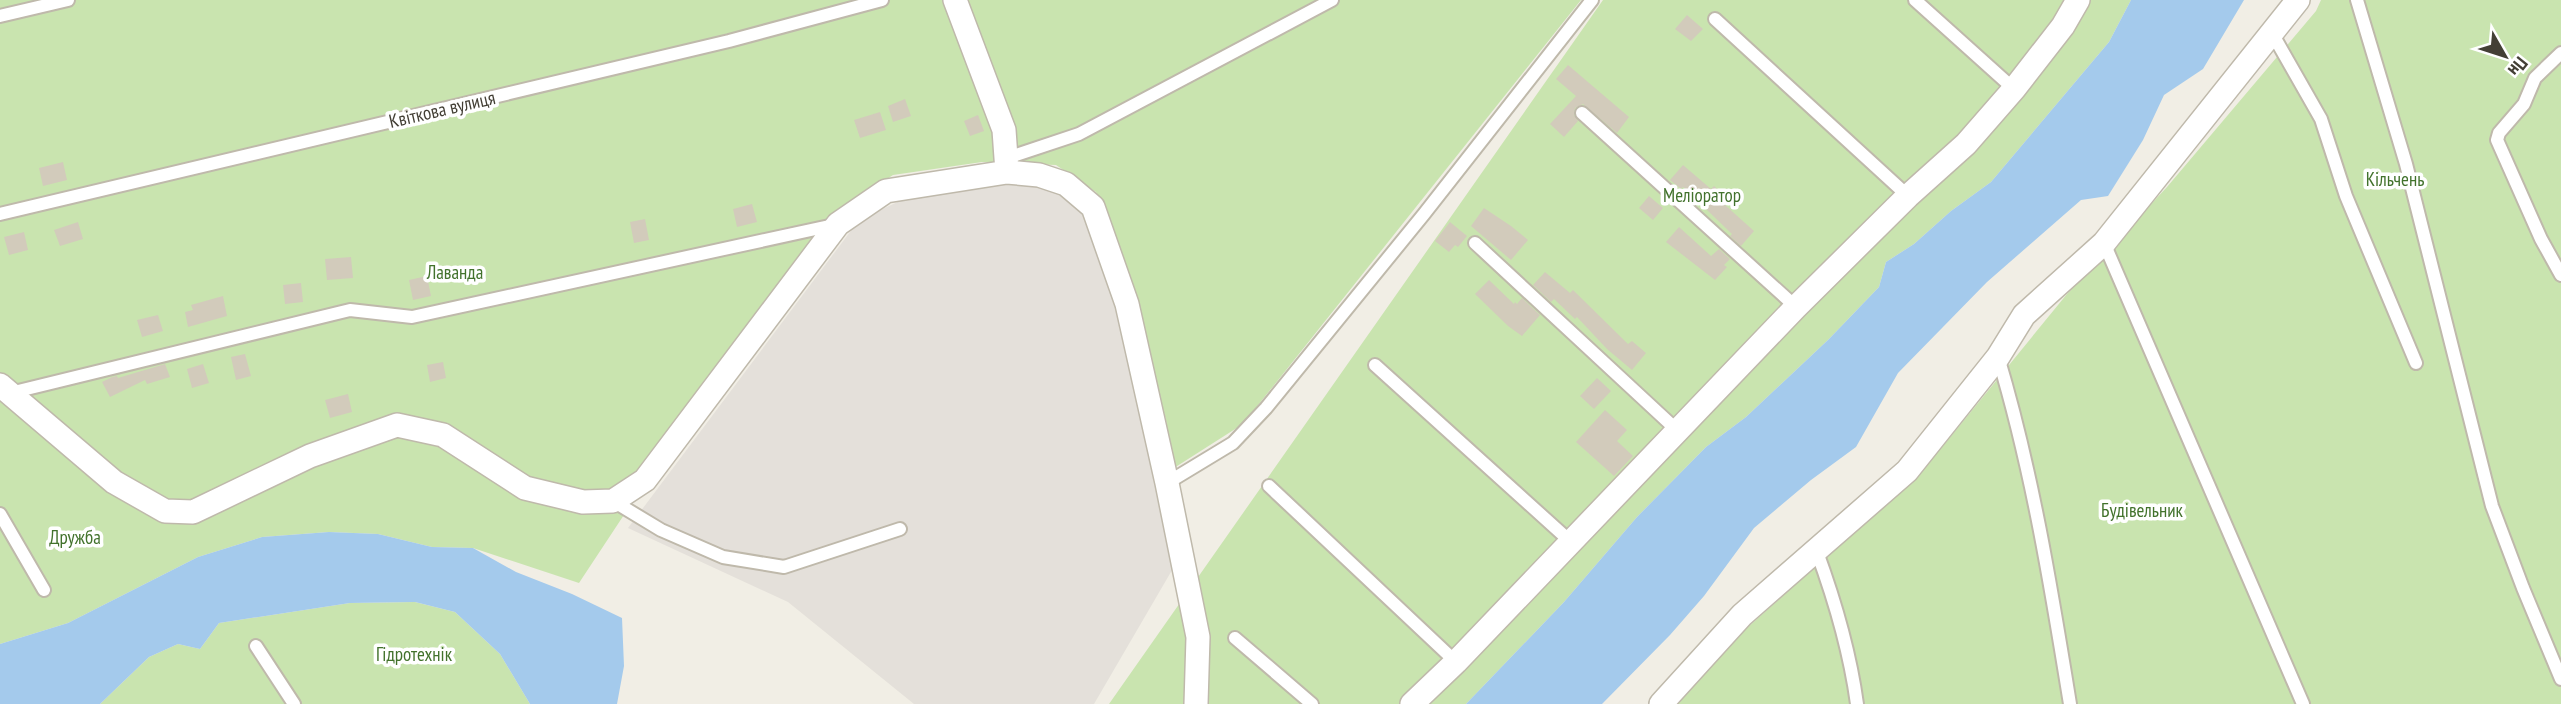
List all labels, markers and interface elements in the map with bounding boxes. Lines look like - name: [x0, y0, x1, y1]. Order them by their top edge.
- north arrow: [2470, 21, 2540, 91]
- text: Пн: [2503, 52, 2533, 81]
- street label: Квіткова вулиця: [387, 85, 497, 133]
- park label: Кільчень: [2366, 167, 2424, 191]
- park label: Меліоратор: [1663, 183, 1741, 207]
- park label: Лаванда: [426, 260, 483, 284]
- park label: Будівельник: [2101, 498, 2184, 522]
- park label: Дружба: [49, 525, 101, 549]
- park label: Гідротехнік: [376, 642, 453, 666]

